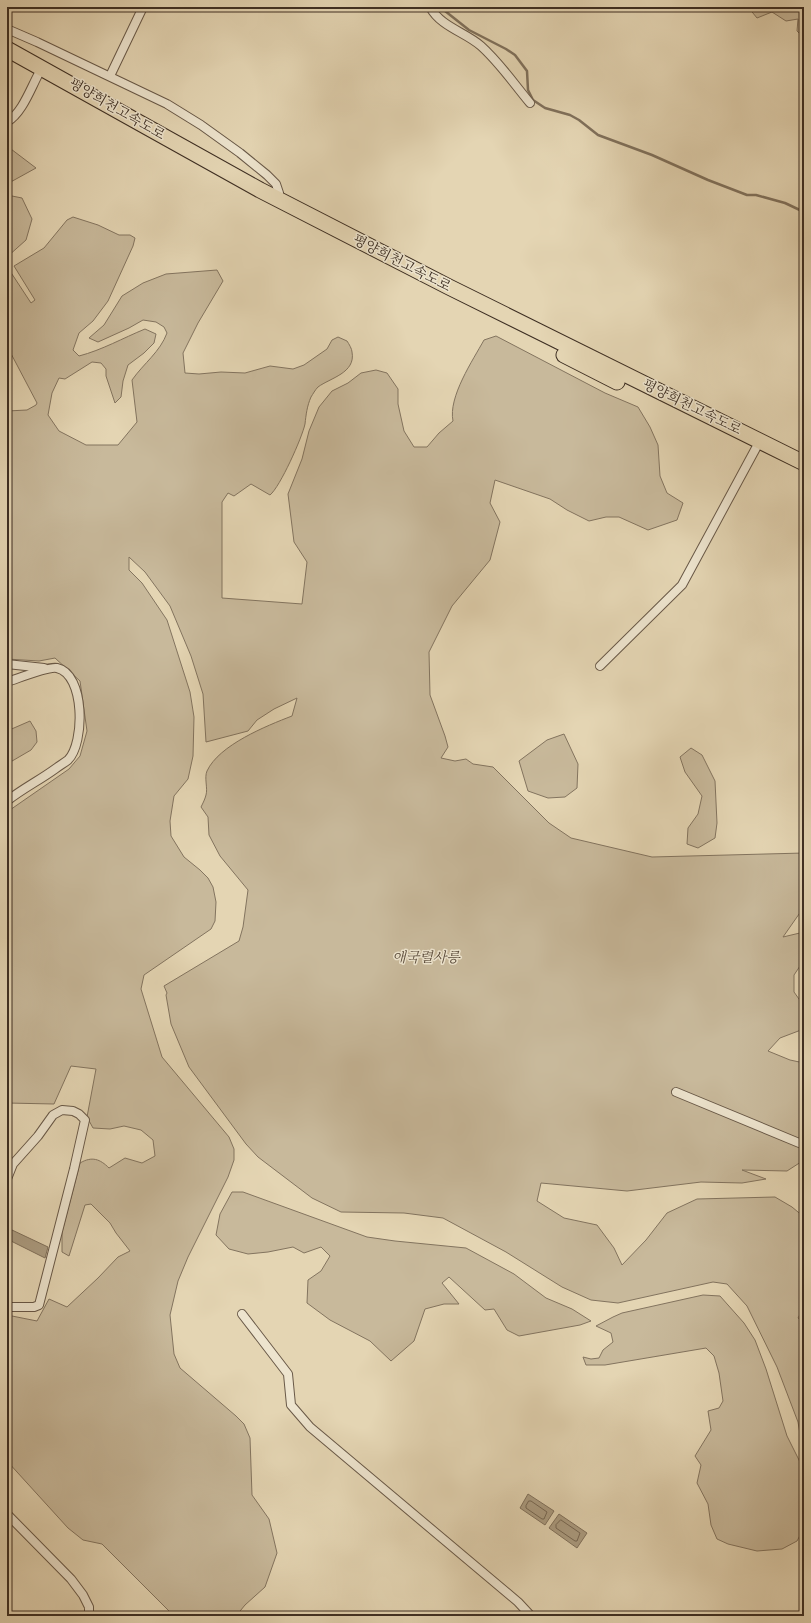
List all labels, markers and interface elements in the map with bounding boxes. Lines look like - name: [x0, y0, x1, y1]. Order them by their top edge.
- street label: 평양희천고속도로: [65, 74, 169, 145]
- street label: 평양희천고속도로: [349, 230, 455, 296]
- street label: 평양희천고속도로: [639, 375, 745, 439]
- park label: 애국렬사릉: [392, 948, 461, 967]

